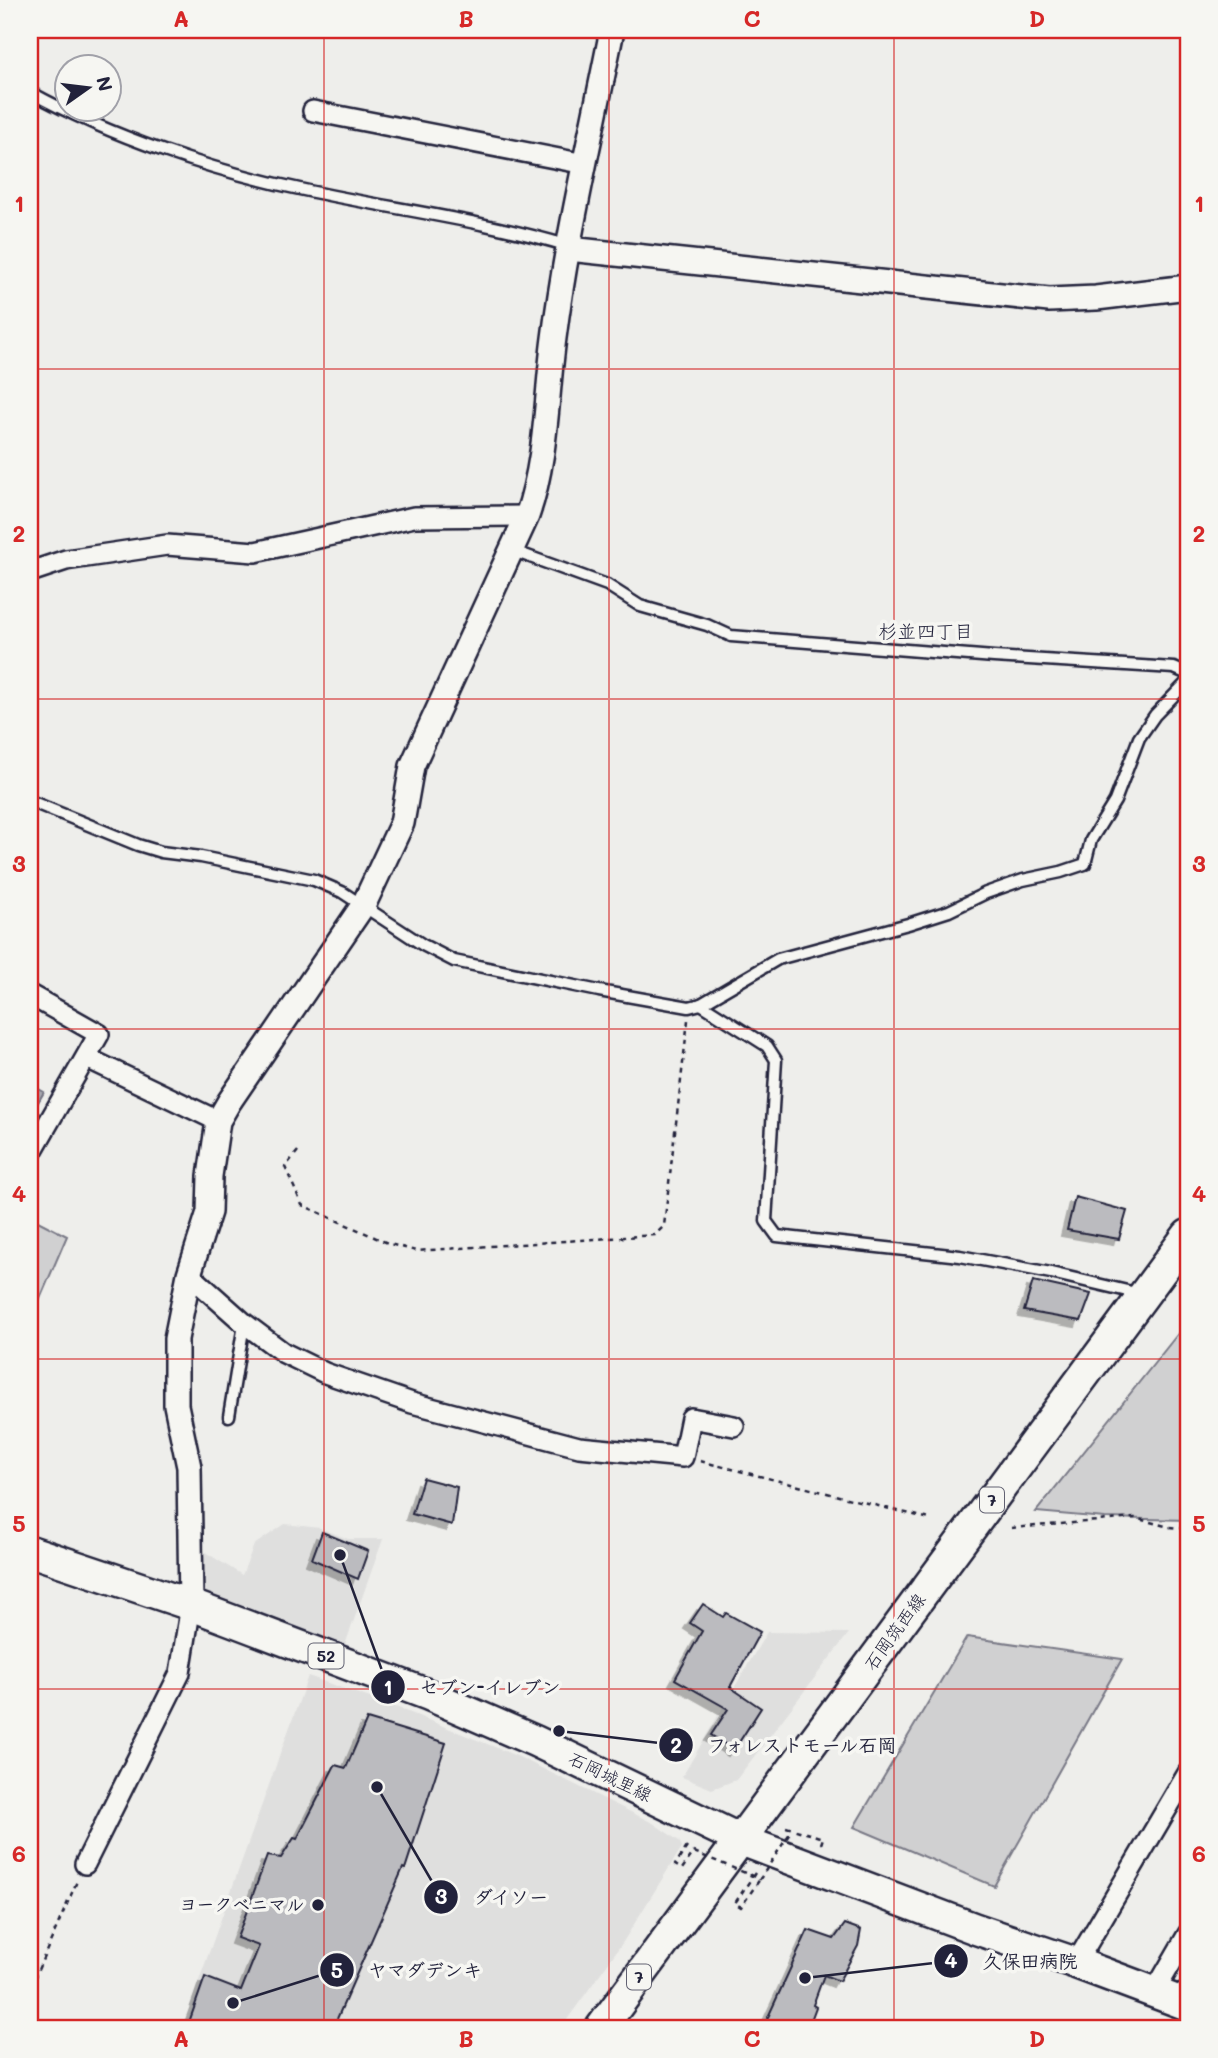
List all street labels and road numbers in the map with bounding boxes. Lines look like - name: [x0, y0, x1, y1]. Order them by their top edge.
- road number: 7: [980, 1488, 1004, 1512]
- street label: 石岡筑西線: [858, 1588, 930, 1675]
- road number: 52: [308, 1644, 344, 1668]
- street label: 石岡城里線: [565, 1746, 656, 1807]
- road number: 7: [627, 1965, 651, 1990]

